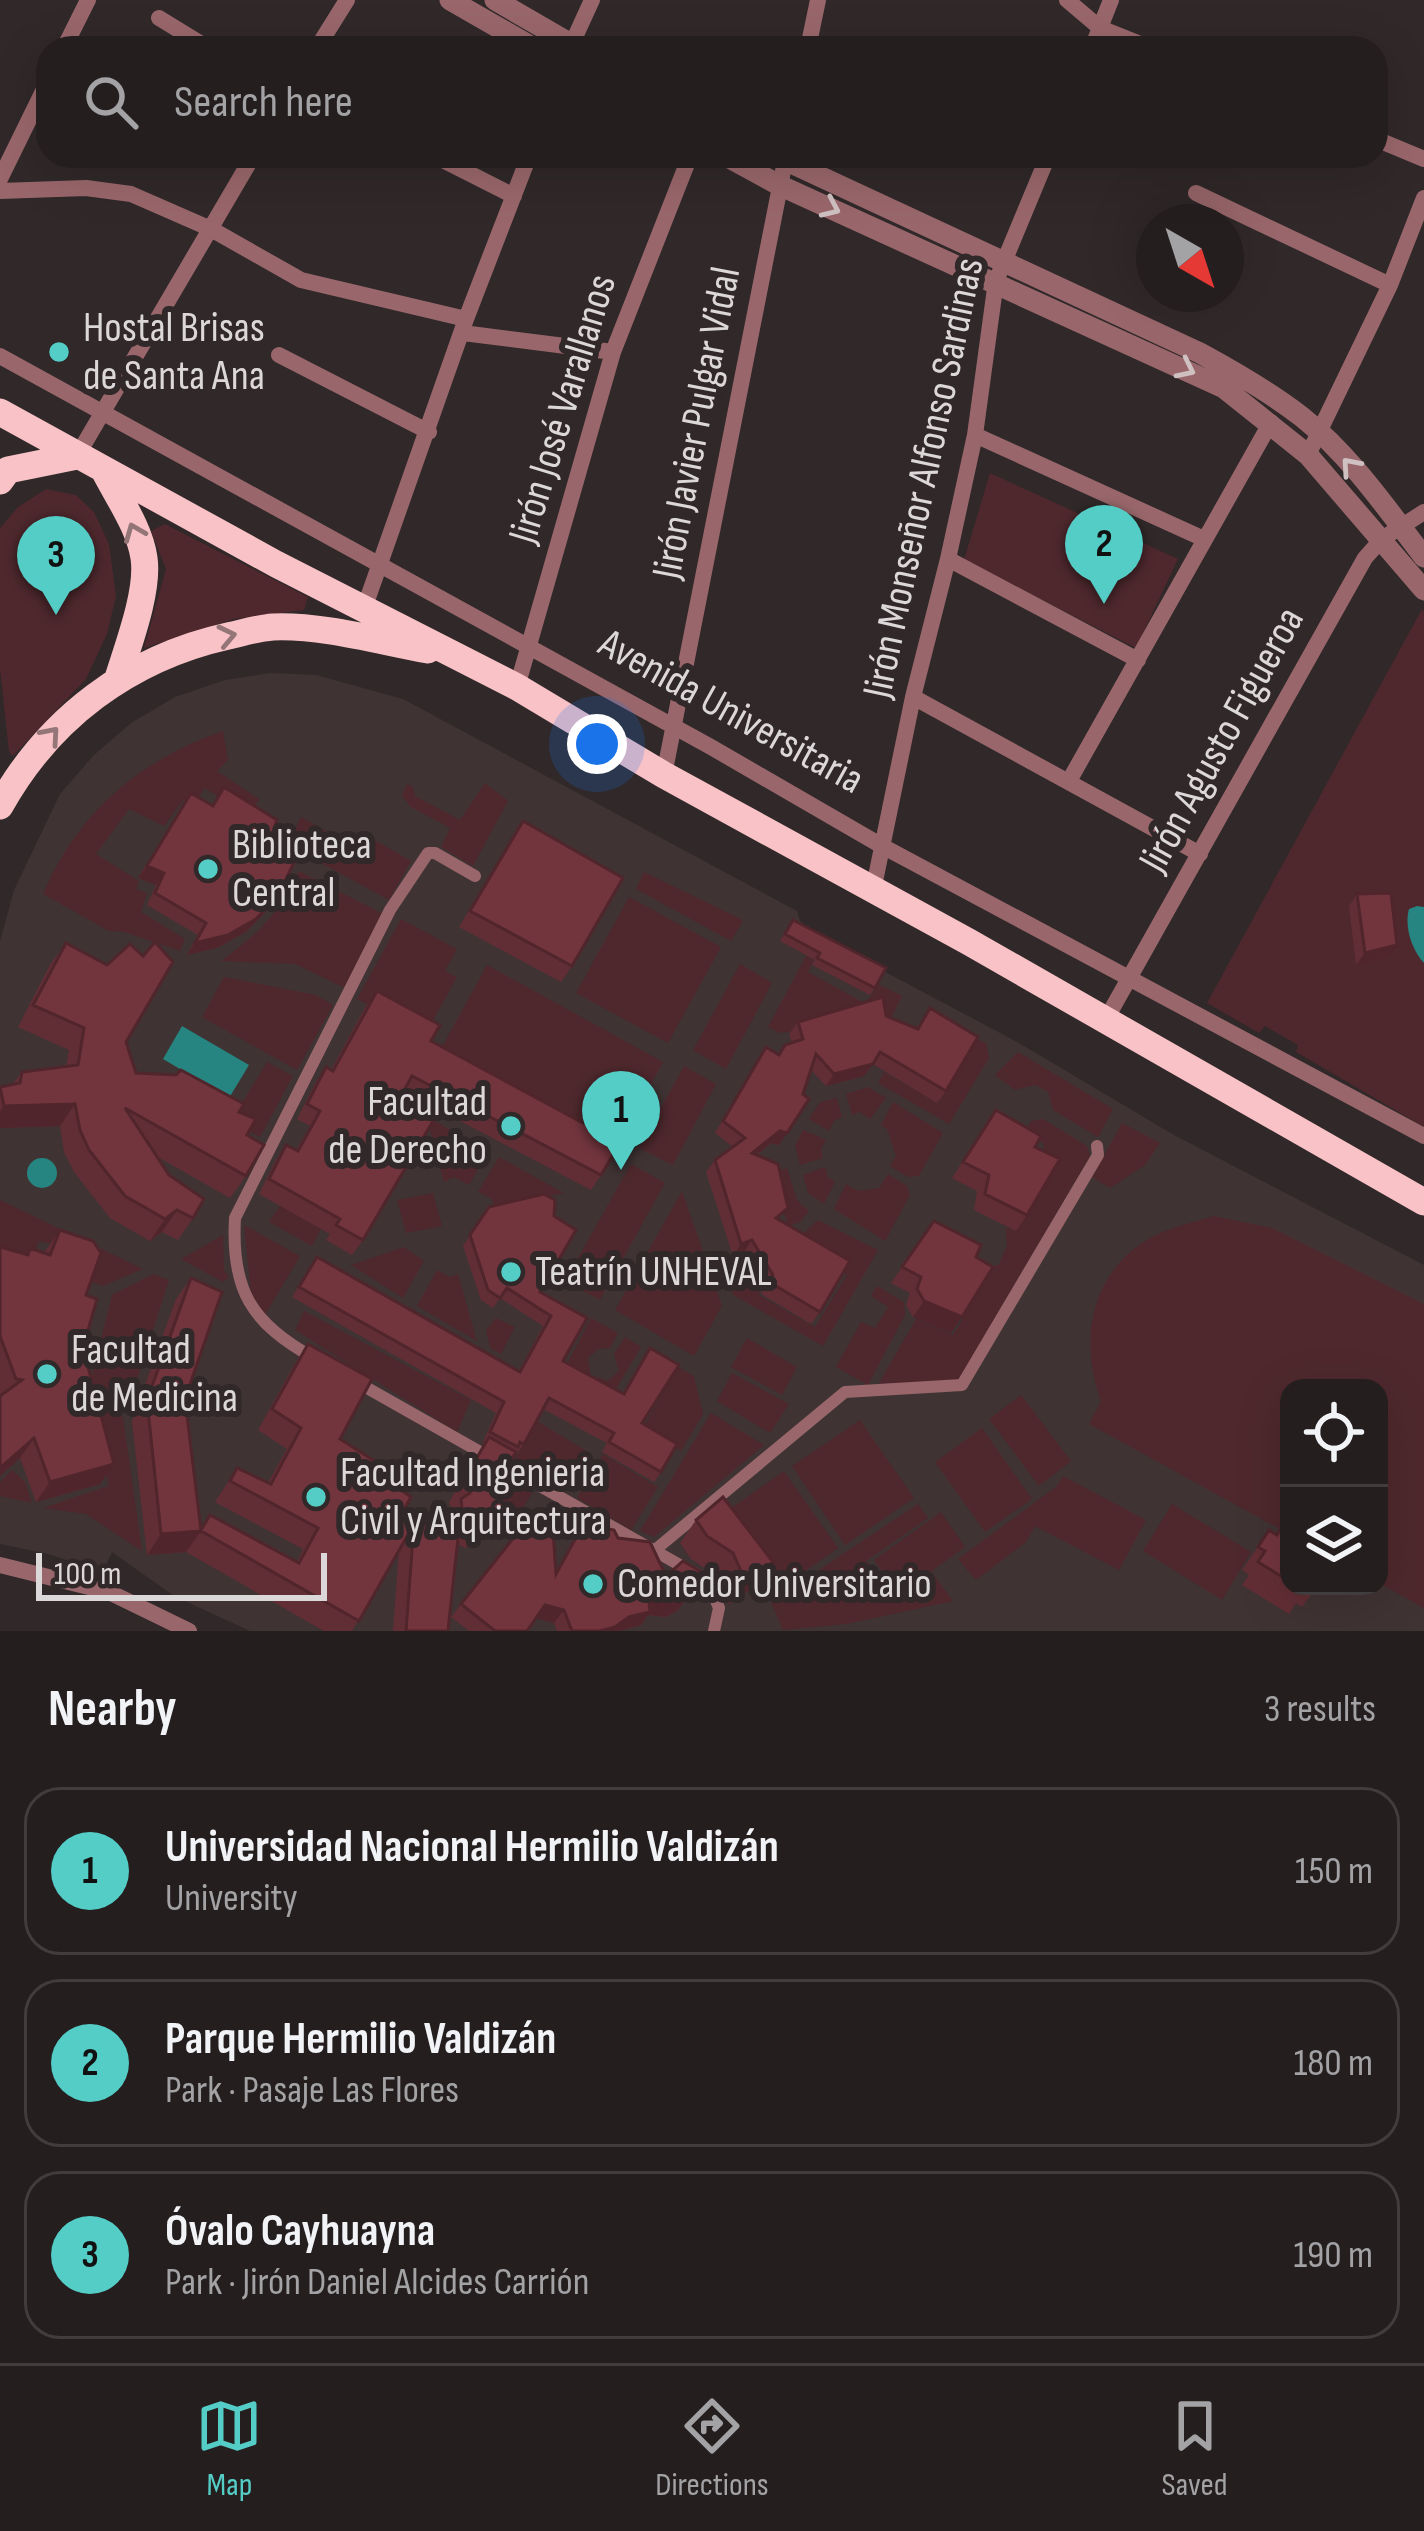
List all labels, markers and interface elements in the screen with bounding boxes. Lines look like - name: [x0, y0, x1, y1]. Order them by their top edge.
- search box: [36, 36, 1388, 168]
- icon: search: [78, 69, 144, 135]
- text: Search here: [174, 75, 353, 130]
- one-way arrow: [819, 193, 840, 217]
- north arrow: [1136, 204, 1244, 312]
- street label: Jirón Monseñor Alfonso Sardinas: [852, 253, 996, 704]
- street label: Jirón Javier Pulgar Vidal: [642, 263, 752, 584]
- street label: Jirón José Varallanos: [498, 269, 628, 550]
- place label: Hostal Brisas de Santa Ana: [83, 303, 265, 402]
- marker: Hostal Brisas de Santa Ana: [46, 339, 72, 365]
- one-way arrow: [1173, 355, 1195, 378]
- one-way arrow: [1343, 458, 1364, 480]
- pin: 2: [1065, 505, 1143, 604]
- pin: 3: [17, 516, 95, 615]
- one-way arrow: [124, 523, 148, 544]
- street label: Jirón Agusto Figueroa: [1128, 599, 1316, 882]
- street label: Avenida Universitaria: [589, 618, 872, 806]
- one-way arrow: [217, 625, 237, 650]
- your location: [567, 714, 627, 774]
- one-way arrow: [37, 727, 58, 749]
- place label: Biblioteca Central: [232, 820, 372, 919]
- marker: Biblioteca Central: [195, 856, 221, 882]
- pin: 1: [582, 1071, 660, 1170]
- place label: Facultad de Derecho: [328, 1077, 487, 1176]
- marker: Facultad de Derecho: [498, 1113, 524, 1139]
- place label: Teatrín UNHEVAL: [535, 1247, 772, 1298]
- marker: Teatrín UNHEVAL: [498, 1259, 524, 1285]
- place label: Facultad de Medicina: [71, 1325, 238, 1424]
- marker: Facultad de Medicina: [34, 1361, 60, 1387]
- map controls: [1280, 1379, 1388, 1595]
- button: locate: [1280, 1379, 1388, 1487]
- place label: Facultad Ingenieria Civil y Arquitectura: [340, 1448, 606, 1547]
- marker: Facultad Ingenieria Civil y Arquitectura: [303, 1484, 329, 1510]
- button: layers: [1280, 1487, 1388, 1595]
- scale bar: [36, 1547, 327, 1600]
- text: 100 m: [54, 1554, 121, 1594]
- place label: Comedor Universitario: [617, 1559, 932, 1610]
- marker: Comedor Universitario: [580, 1571, 606, 1597]
- text: Nearby: [48, 1679, 177, 1740]
- text: 3 results: [1264, 1686, 1376, 1733]
- text: Universidad Nacional Hermilio Valdizán: [165, 1820, 779, 1875]
- text: 1: [82, 1848, 98, 1895]
- text: 150 m: [1295, 1848, 1373, 1895]
- text: University: [165, 1875, 298, 1922]
- text: Parque Hermilio Valdizán: [165, 2012, 556, 2067]
- text: 2: [81, 2040, 99, 2087]
- text: 180 m: [1294, 2040, 1373, 2087]
- text: Park · Pasaje Las Flores: [165, 2067, 459, 2114]
- text: Óvalo Cayhuayna: [165, 2204, 435, 2259]
- text: 3: [81, 2232, 99, 2279]
- text: 190 m: [1293, 2232, 1373, 2279]
- text: Park · Jirón Daniel Alcides Carrión: [165, 2259, 589, 2306]
- tab: Map: [196, 2393, 262, 2505]
- tab: Directions: [655, 2393, 769, 2505]
- tab: Saved: [1161, 2393, 1228, 2505]

